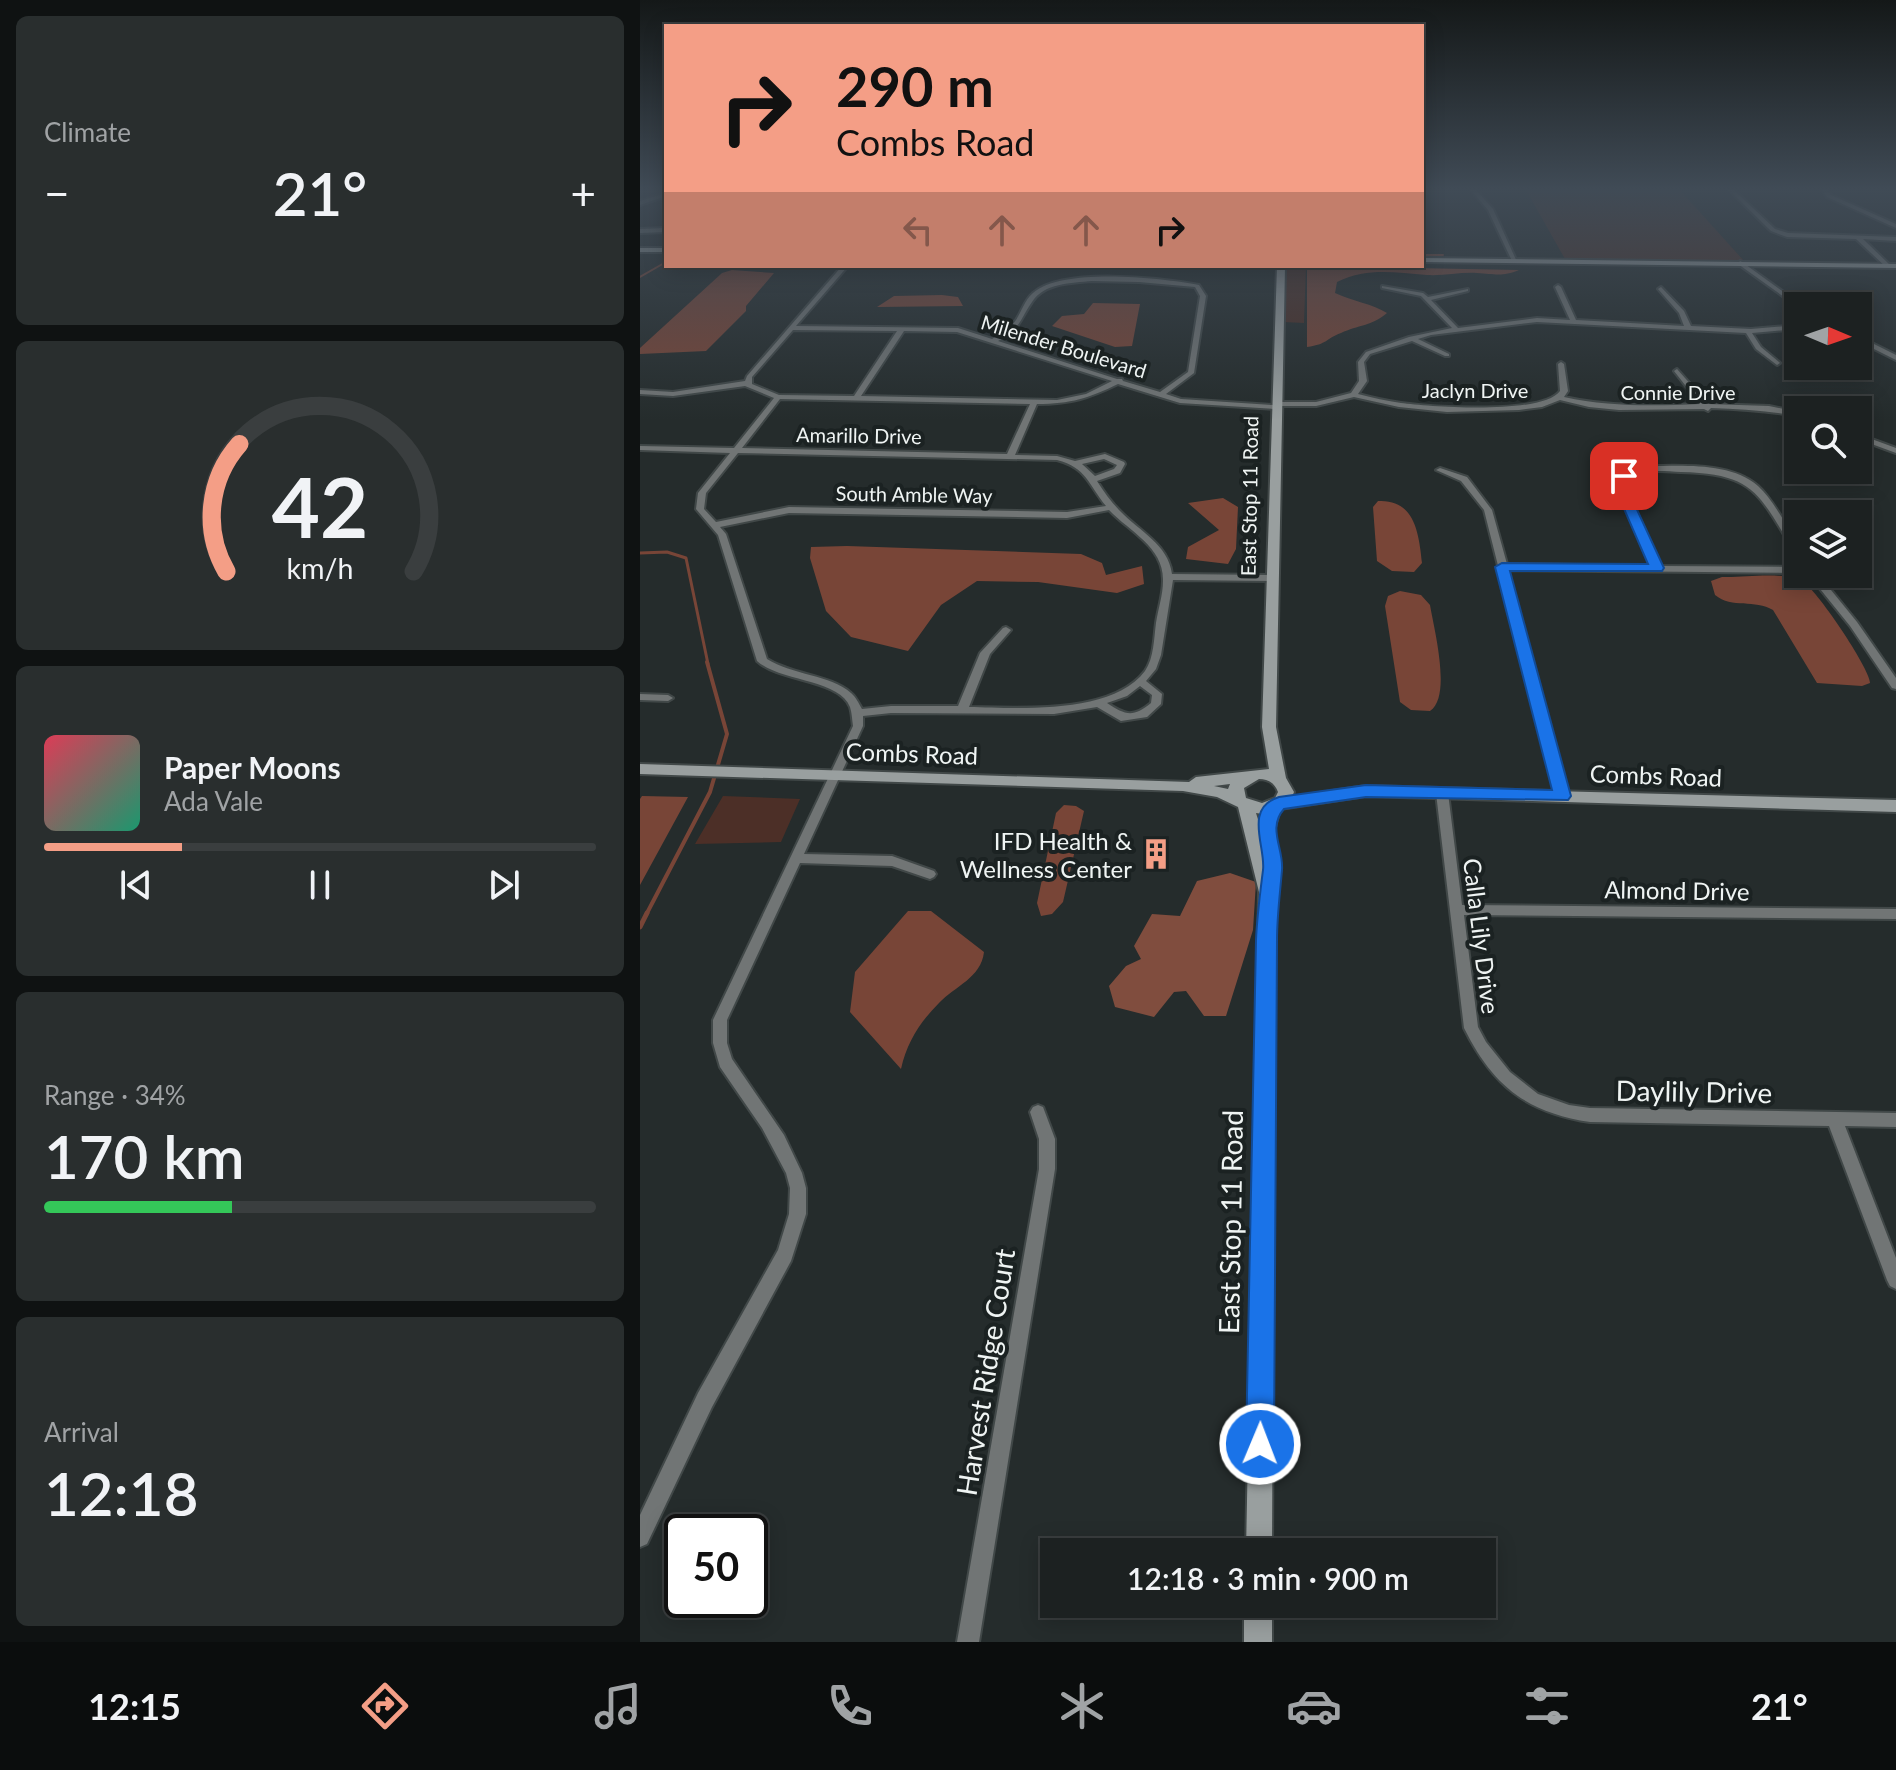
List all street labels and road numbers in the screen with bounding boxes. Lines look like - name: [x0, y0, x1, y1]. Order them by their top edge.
- street label: Milender Boulevard: [978, 309, 1150, 383]
- street label: Jaclyn Drive: [1422, 378, 1528, 402]
- street label: Connie Drive: [1621, 380, 1735, 404]
- street label: East Stop 11 Road: [1236, 416, 1262, 576]
- street label: Amarillo Drive: [796, 422, 922, 448]
- street label: South Amble Way: [835, 481, 993, 507]
- street label: Combs Road: [845, 736, 979, 770]
- street label: Combs Road: [1589, 758, 1723, 792]
- street label: Calla Lily Drive: [1458, 857, 1506, 1015]
- street label: Almond Drive: [1604, 874, 1750, 906]
- street label: Daylily Drive: [1615, 1073, 1773, 1109]
- street label: East Stop 11 Road: [1211, 1110, 1249, 1334]
- street label: Harvest Ridge Court: [949, 1246, 1021, 1498]

